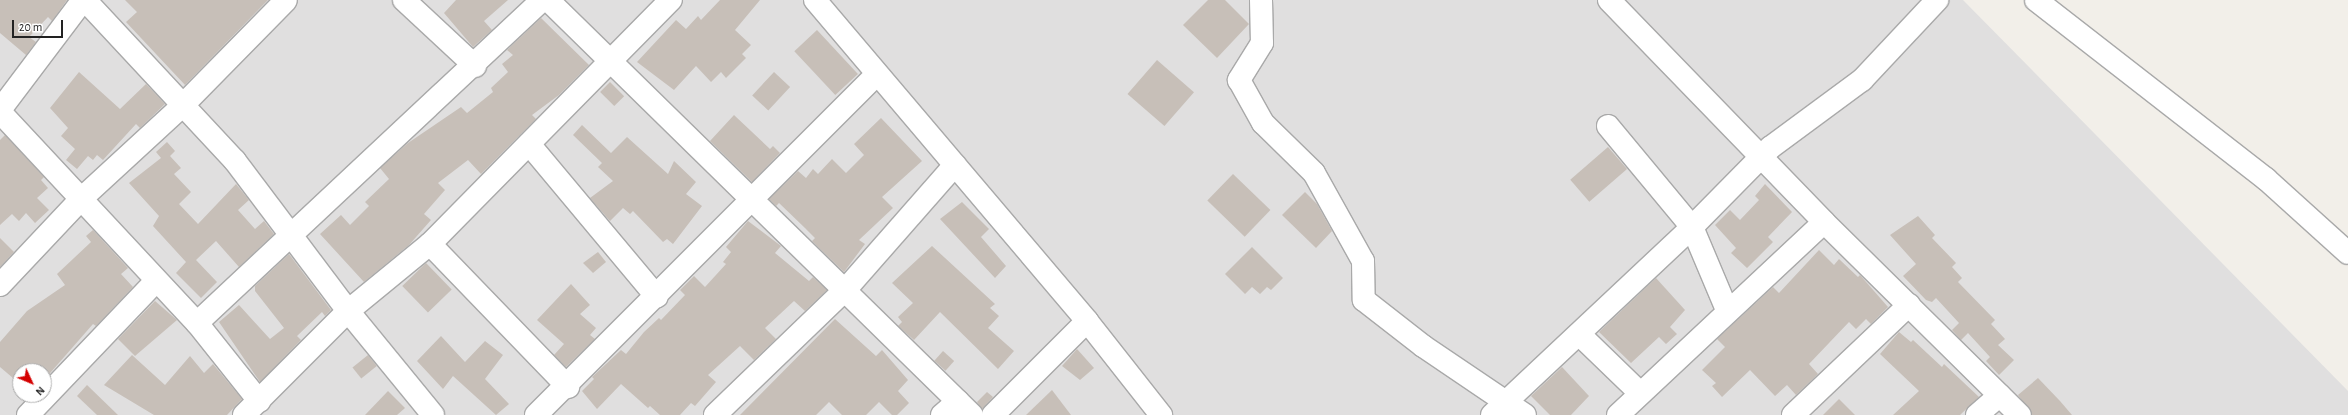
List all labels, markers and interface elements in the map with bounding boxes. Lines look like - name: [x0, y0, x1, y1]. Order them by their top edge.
- scale bar: [14, 12, 65, 38]
- text: 20 m: [19, 21, 42, 33]
- north arrow: [12, 363, 52, 403]
- text: N: [34, 384, 47, 398]

